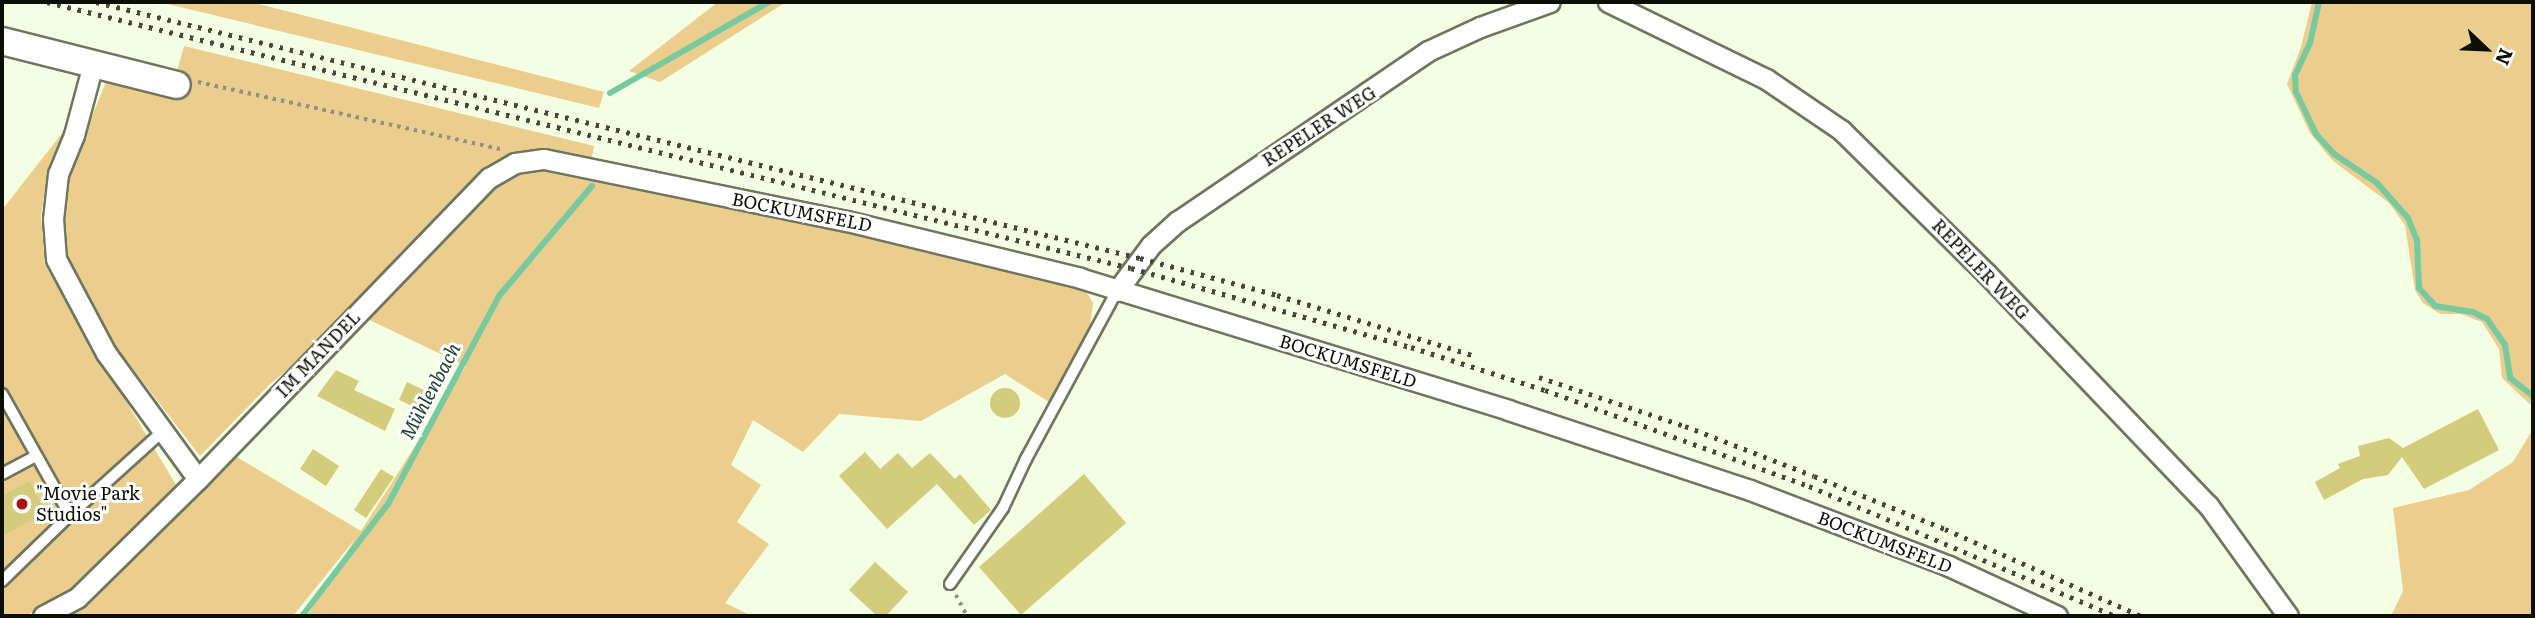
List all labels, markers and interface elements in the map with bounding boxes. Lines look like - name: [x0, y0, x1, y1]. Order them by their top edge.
- north arrow: [2451, 14, 2521, 84]
- text: N: [2489, 44, 2521, 70]
- street label: REPELER WEG: [1258, 81, 1380, 171]
- street label: BOCKUMSFELD: [730, 188, 874, 236]
- street label: REPELER WEG: [1928, 214, 2034, 324]
- street label: IM MANDEL: [271, 306, 365, 402]
- street label: BOCKUMSFELD: [1277, 330, 1419, 392]
- water label: Mühlenbach: [395, 339, 465, 443]
- place label: "Movie Park Studios": [36, 483, 140, 526]
- marker: "Movie Park Studios": [14, 496, 30, 512]
- street label: BOCKUMSFELD: [1815, 506, 1955, 578]

